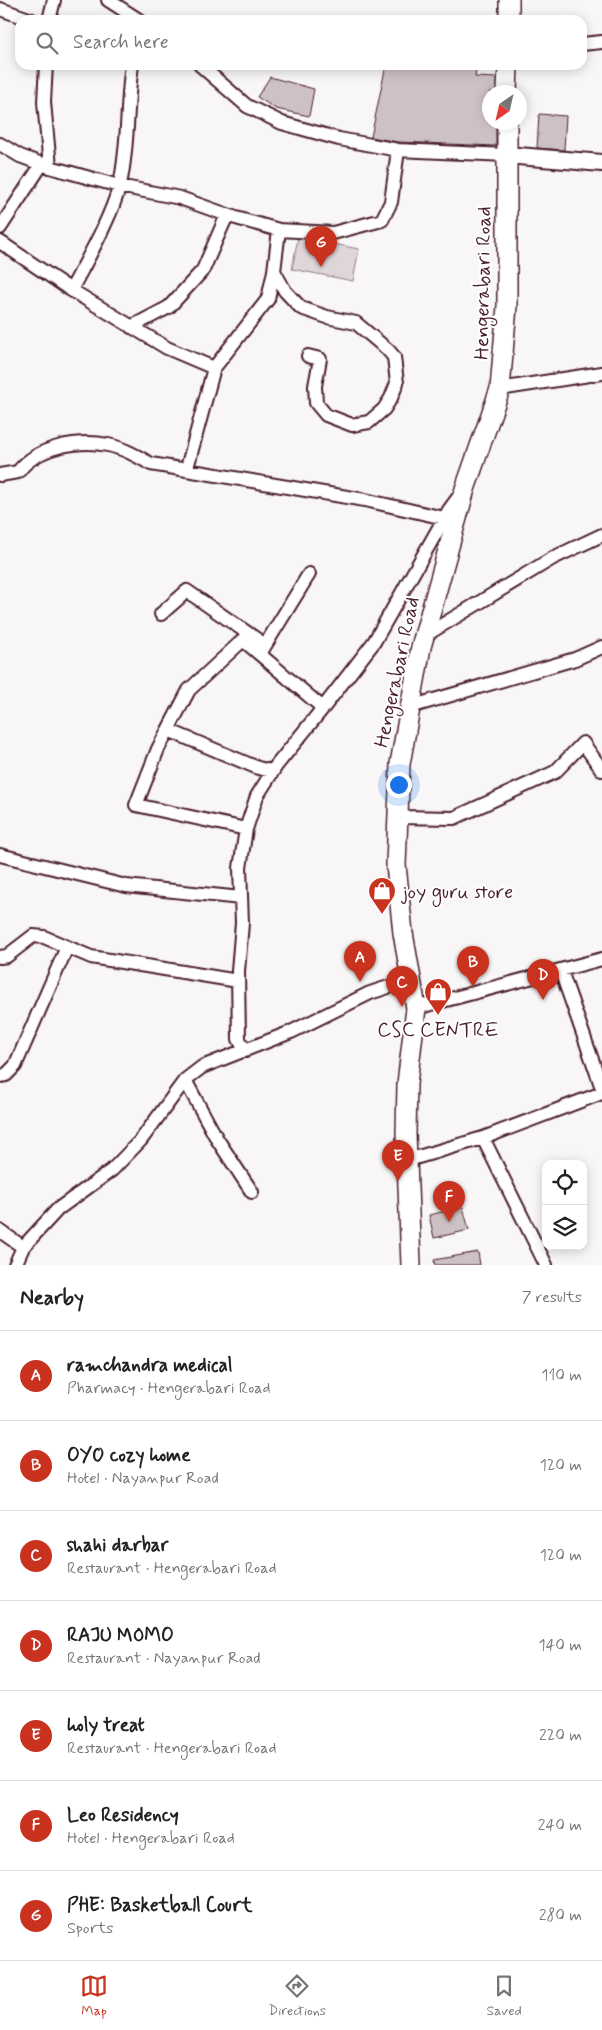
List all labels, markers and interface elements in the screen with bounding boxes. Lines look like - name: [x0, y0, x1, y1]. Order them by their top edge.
- search box: [15, 15, 587, 70]
- icon: search: [33, 29, 61, 57]
- text: Search here: [73, 30, 169, 55]
- north arrow: [482, 85, 527, 130]
- street label: Hengerabari Road: [469, 206, 499, 360]
- pin: G: [305, 226, 337, 267]
- street label: Hengerabari Road: [368, 594, 428, 750]
- your location: [386, 772, 412, 798]
- shop icon: joy guru store: [367, 876, 397, 915]
- place label: joy guru store: [400, 879, 513, 907]
- pin: A: [344, 941, 376, 982]
- pin: B: [457, 946, 489, 987]
- pin: D: [527, 959, 559, 1000]
- pin: C: [386, 966, 418, 1007]
- shop icon: CSC CENTRE: [423, 977, 453, 1016]
- place label: CSC CENTRE: [377, 1017, 499, 1044]
- pin: E: [382, 1140, 414, 1181]
- map controls: [542, 1160, 587, 1250]
- button: locate: [542, 1160, 587, 1205]
- pin: F: [433, 1181, 465, 1222]
- button: layers: [542, 1205, 587, 1250]
- text: Nearby: [20, 1284, 84, 1312]
- text: 7 results: [522, 1287, 582, 1308]
- text: ramchandra medical: [67, 1353, 233, 1378]
- text: A: [31, 1365, 41, 1386]
- text: 110 m: [541, 1365, 582, 1386]
- text: Pharmacy · Hengerabari Road: [67, 1378, 271, 1399]
- text: OYO cozy home: [67, 1443, 191, 1468]
- text: B: [31, 1455, 41, 1476]
- text: 120 m: [540, 1455, 582, 1476]
- text: Hotel · Nayanpur Road: [67, 1468, 219, 1489]
- text: shahi darbar: [67, 1533, 168, 1558]
- text: C: [30, 1545, 42, 1566]
- text: 120 m: [540, 1545, 582, 1566]
- text: Restaurant · Hengerabari Road: [67, 1558, 277, 1579]
- text: RAJU MOMO: [67, 1623, 174, 1648]
- text: D: [30, 1635, 42, 1656]
- text: 140 m: [538, 1635, 582, 1656]
- text: Restaurant · Nayanpur Road: [67, 1648, 261, 1669]
- text: holy treat: [67, 1713, 145, 1738]
- text: E: [31, 1725, 41, 1746]
- text: 220 m: [539, 1725, 582, 1746]
- text: Restaurant · Hengerabari Road: [67, 1738, 277, 1759]
- text: Leo Residency: [67, 1803, 179, 1828]
- text: F: [32, 1815, 40, 1836]
- text: 240 m: [538, 1815, 582, 1836]
- text: Hotel · Hengerabari Road: [67, 1828, 235, 1849]
- text: PHE: Basketball Court: [67, 1893, 252, 1918]
- text: G: [31, 1905, 41, 1926]
- text: 280 m: [539, 1905, 582, 1926]
- text: Sports: [67, 1918, 113, 1939]
- tab: Map: [80, 1972, 108, 2020]
- tab: Directions: [269, 1972, 326, 2020]
- tab: Saved: [486, 1972, 522, 2020]

